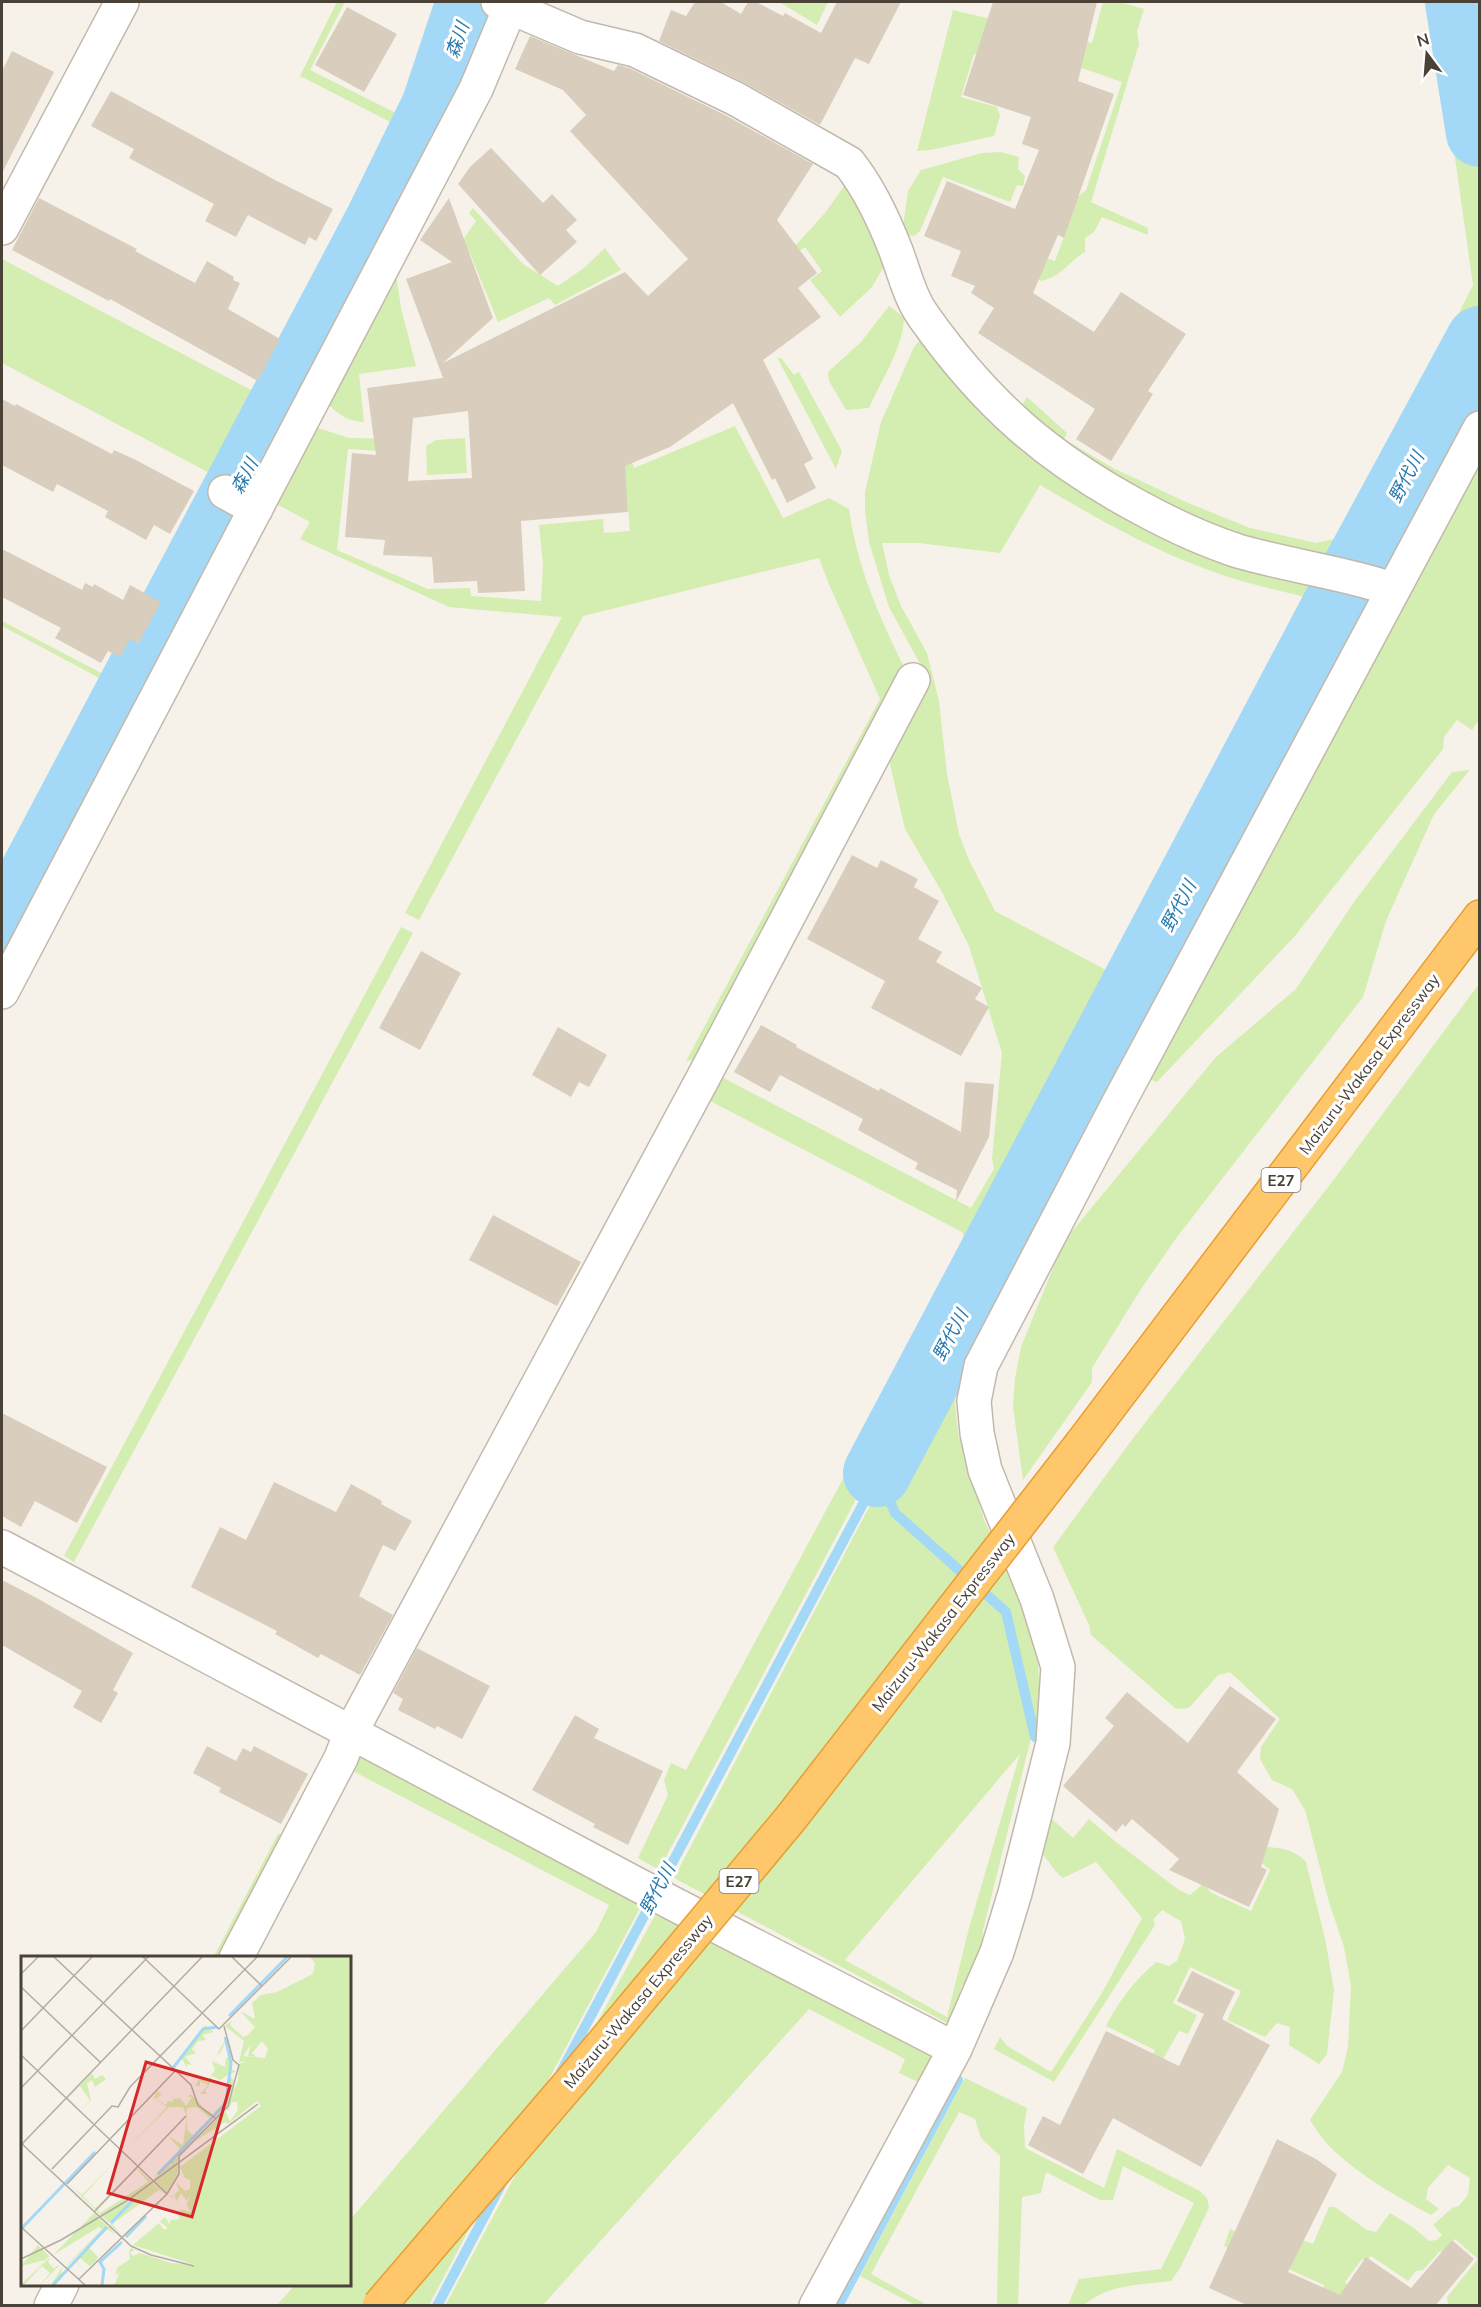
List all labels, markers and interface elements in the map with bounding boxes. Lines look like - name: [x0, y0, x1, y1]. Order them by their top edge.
- water label: 森川: [440, 17, 474, 61]
- north arrow: [1397, 24, 1457, 84]
- text: N: [1414, 28, 1431, 51]
- water label: 野代川: [1383, 446, 1430, 506]
- water label: 森川: [225, 453, 264, 497]
- water label: 野代川: [1155, 875, 1202, 935]
- street label: Maizuru-Wakasa Expressway: [1294, 969, 1444, 1158]
- road number: E27: [1262, 1168, 1300, 1192]
- water label: 野代川: [927, 1304, 974, 1364]
- street label: Maizuru-Wakasa Expressway: [867, 1528, 1019, 1715]
- water label: 野代川: [634, 1858, 681, 1918]
- road number: E27: [720, 1869, 758, 1893]
- street label: Maizuru-Wakasa Expressway: [559, 1909, 717, 2092]
- inset map: [21, 1956, 351, 2286]

